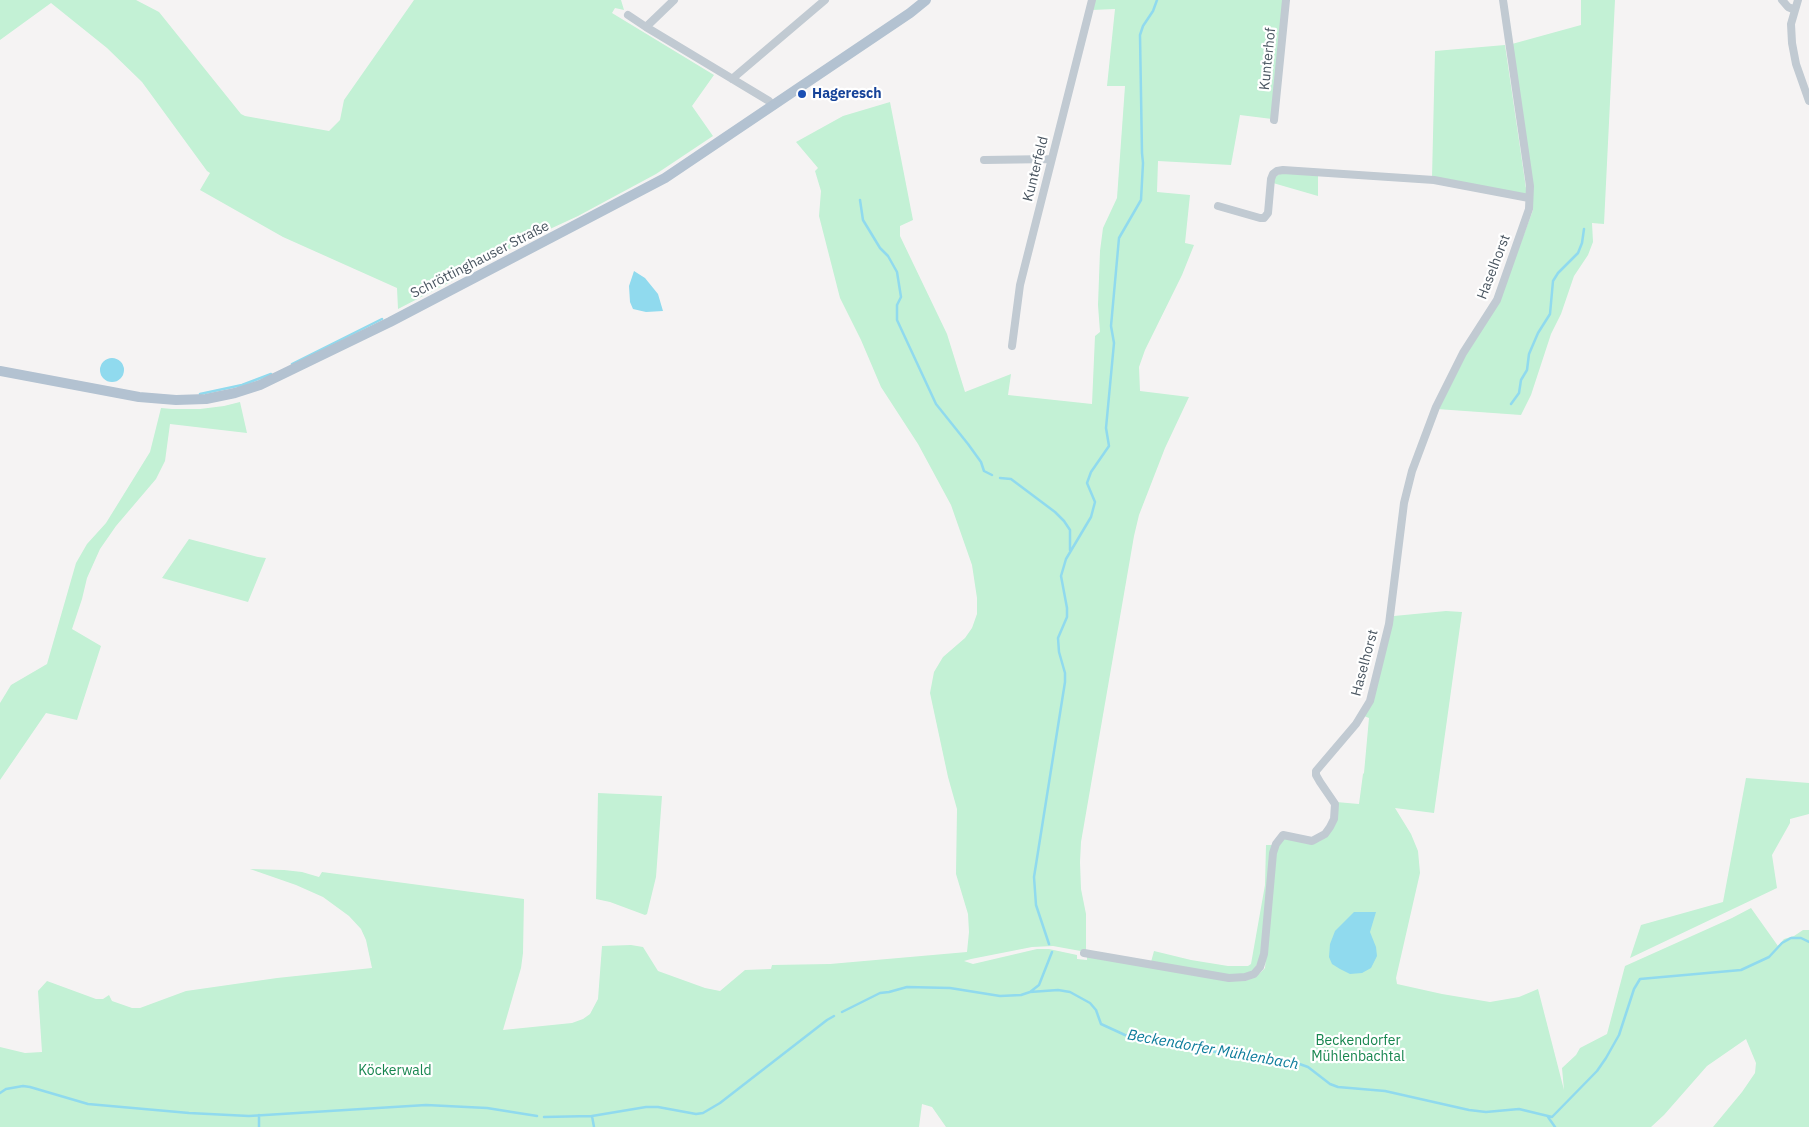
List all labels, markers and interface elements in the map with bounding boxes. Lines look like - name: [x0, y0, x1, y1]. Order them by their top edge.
- street label: Kunterhof: [1256, 27, 1280, 91]
- place label: Hageresch: [812, 86, 882, 102]
- marker: Hageresch: [796, 88, 808, 100]
- street label: Kunterfeld: [1020, 135, 1052, 203]
- street label: Schröttinghauser Straße: [408, 218, 552, 302]
- street label: Haselhorst: [1474, 232, 1514, 302]
- street label: Haselhorst: [1348, 628, 1382, 698]
- water label: Beckendorfer Mühlenbach: [1126, 1026, 1300, 1074]
- park label: Beckendorfer Mühlenbachtal: [1311, 1033, 1405, 1066]
- park label: Köckerwald: [358, 1063, 432, 1079]

